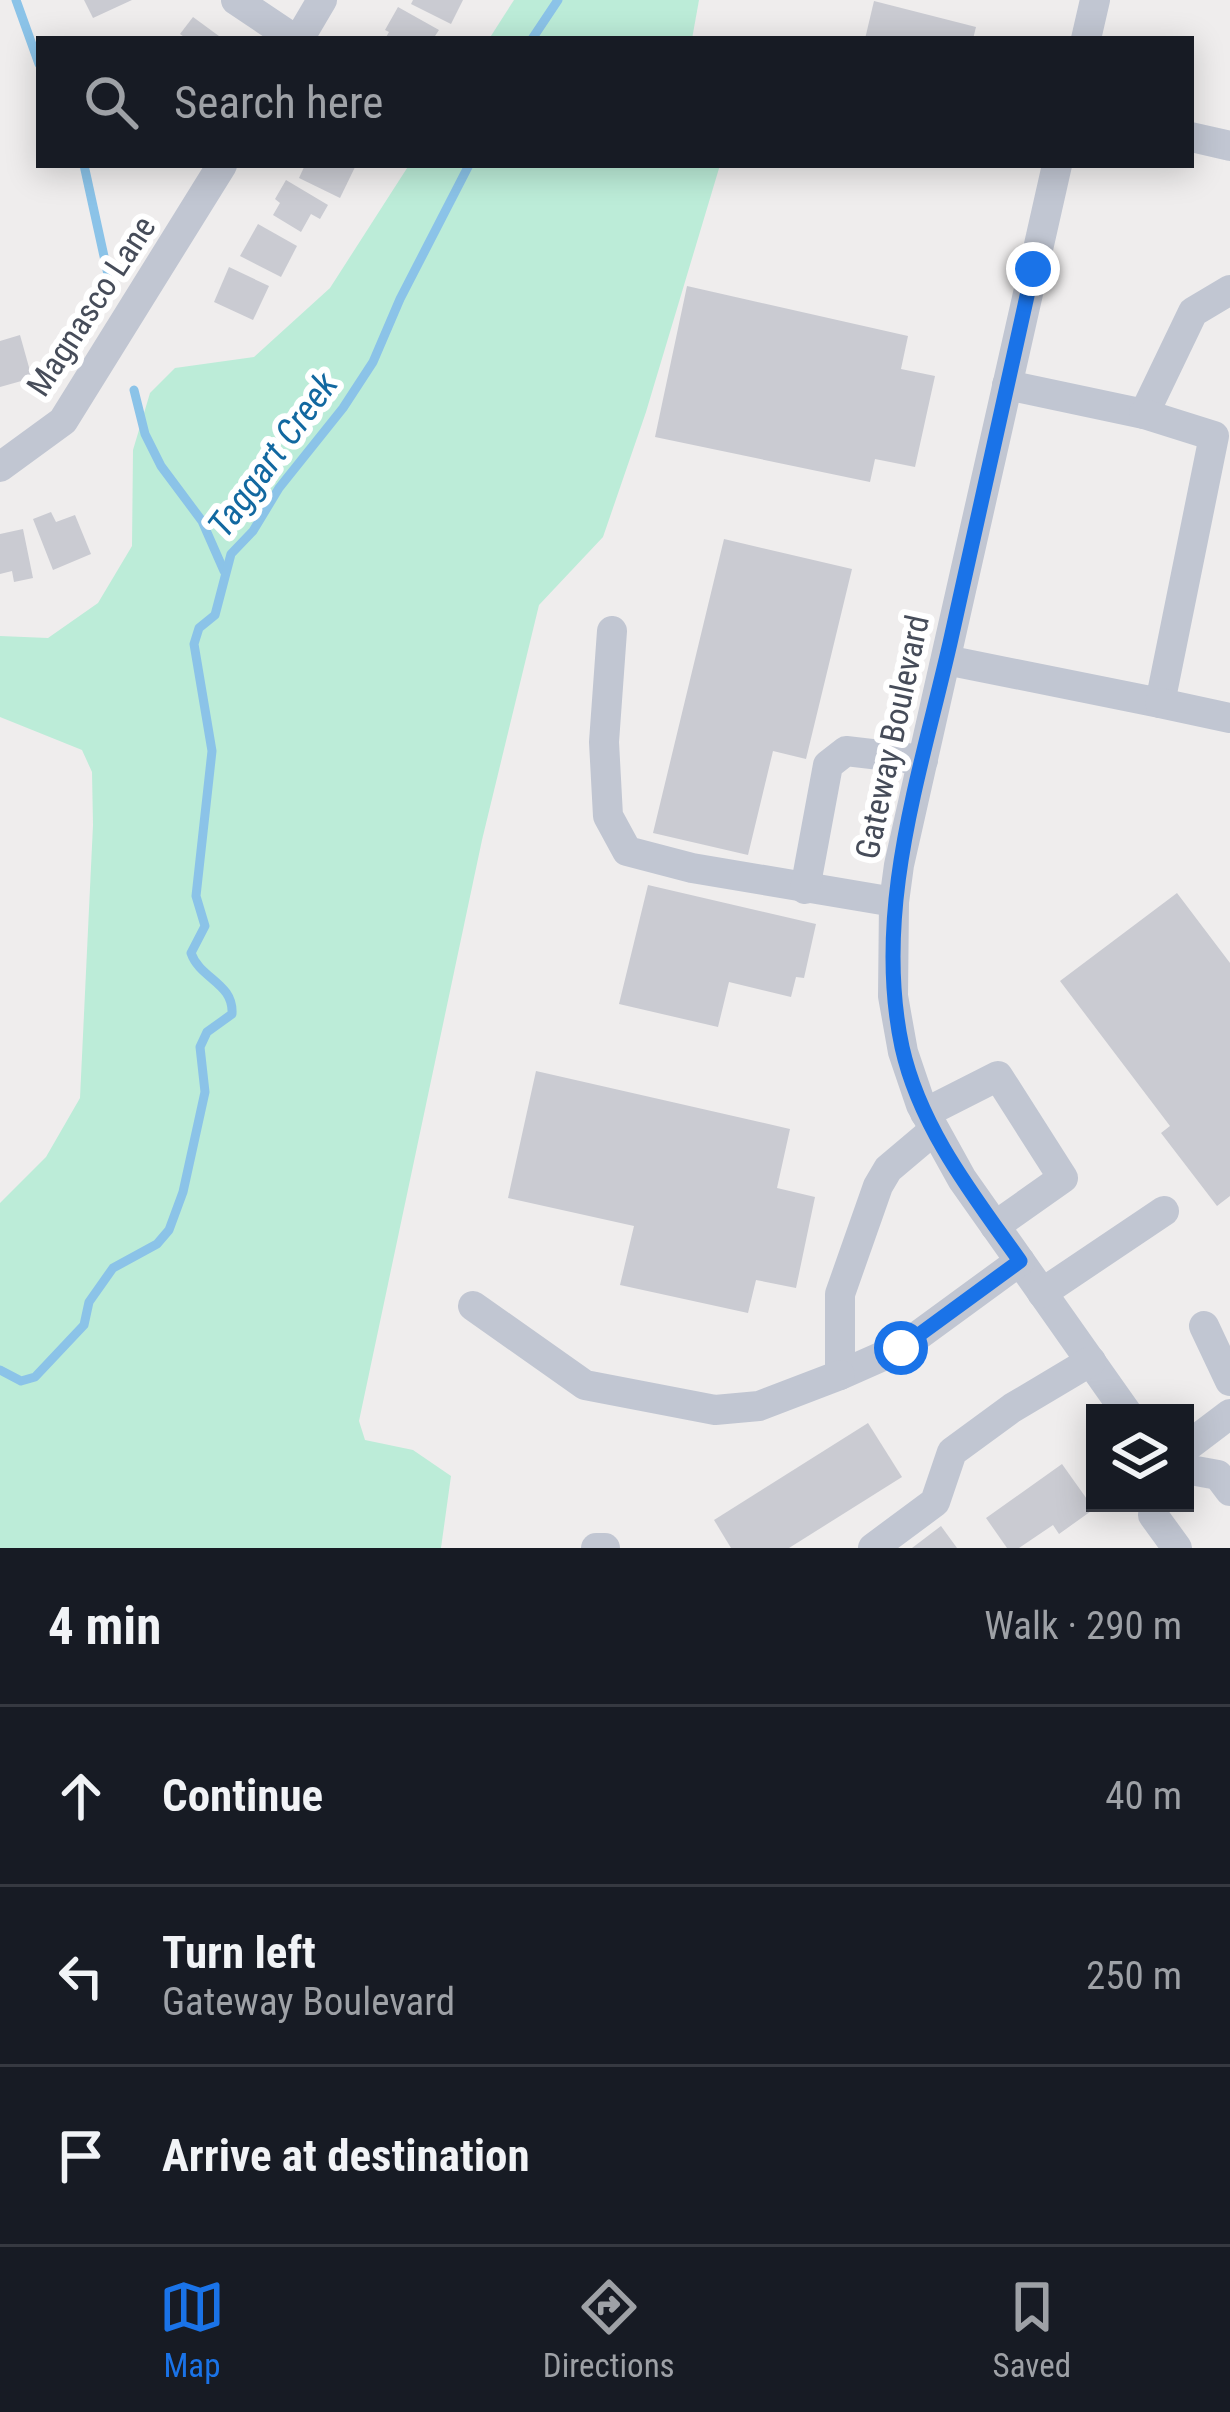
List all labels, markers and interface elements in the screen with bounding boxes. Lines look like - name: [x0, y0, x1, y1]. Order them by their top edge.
- search box: [36, 36, 1194, 168]
- icon: search: [78, 69, 144, 135]
- text: Search here: [174, 76, 383, 129]
- street label: Magnasco Lane: [18, 209, 164, 403]
- route end: [1006, 242, 1060, 296]
- water label: Taggart Creek: [199, 364, 347, 545]
- street label: Gateway Boulevard: [847, 612, 937, 862]
- route start: [874, 1321, 928, 1375]
- map controls: [1086, 1404, 1194, 1512]
- button: layers: [1086, 1404, 1194, 1512]
- text: 4 min: [48, 1597, 161, 1656]
- text: Walk · 290 m: [984, 1603, 1182, 1649]
- icon: ahead: [48, 1763, 114, 1829]
- text: Continue: [162, 1769, 323, 1822]
- text: 40 m: [1105, 1773, 1182, 1819]
- text: Turn left: [162, 1926, 316, 1979]
- icon: left: [48, 1943, 114, 2009]
- text: 250 m: [1086, 1953, 1182, 1999]
- text: Gateway Boulevard: [162, 1979, 455, 2025]
- icon: arrive: [48, 2123, 114, 2189]
- text: Arrive at destination: [162, 2129, 530, 2182]
- tab: Map: [159, 2274, 225, 2385]
- tab: Directions: [543, 2274, 675, 2385]
- tab: Saved: [993, 2274, 1071, 2385]

